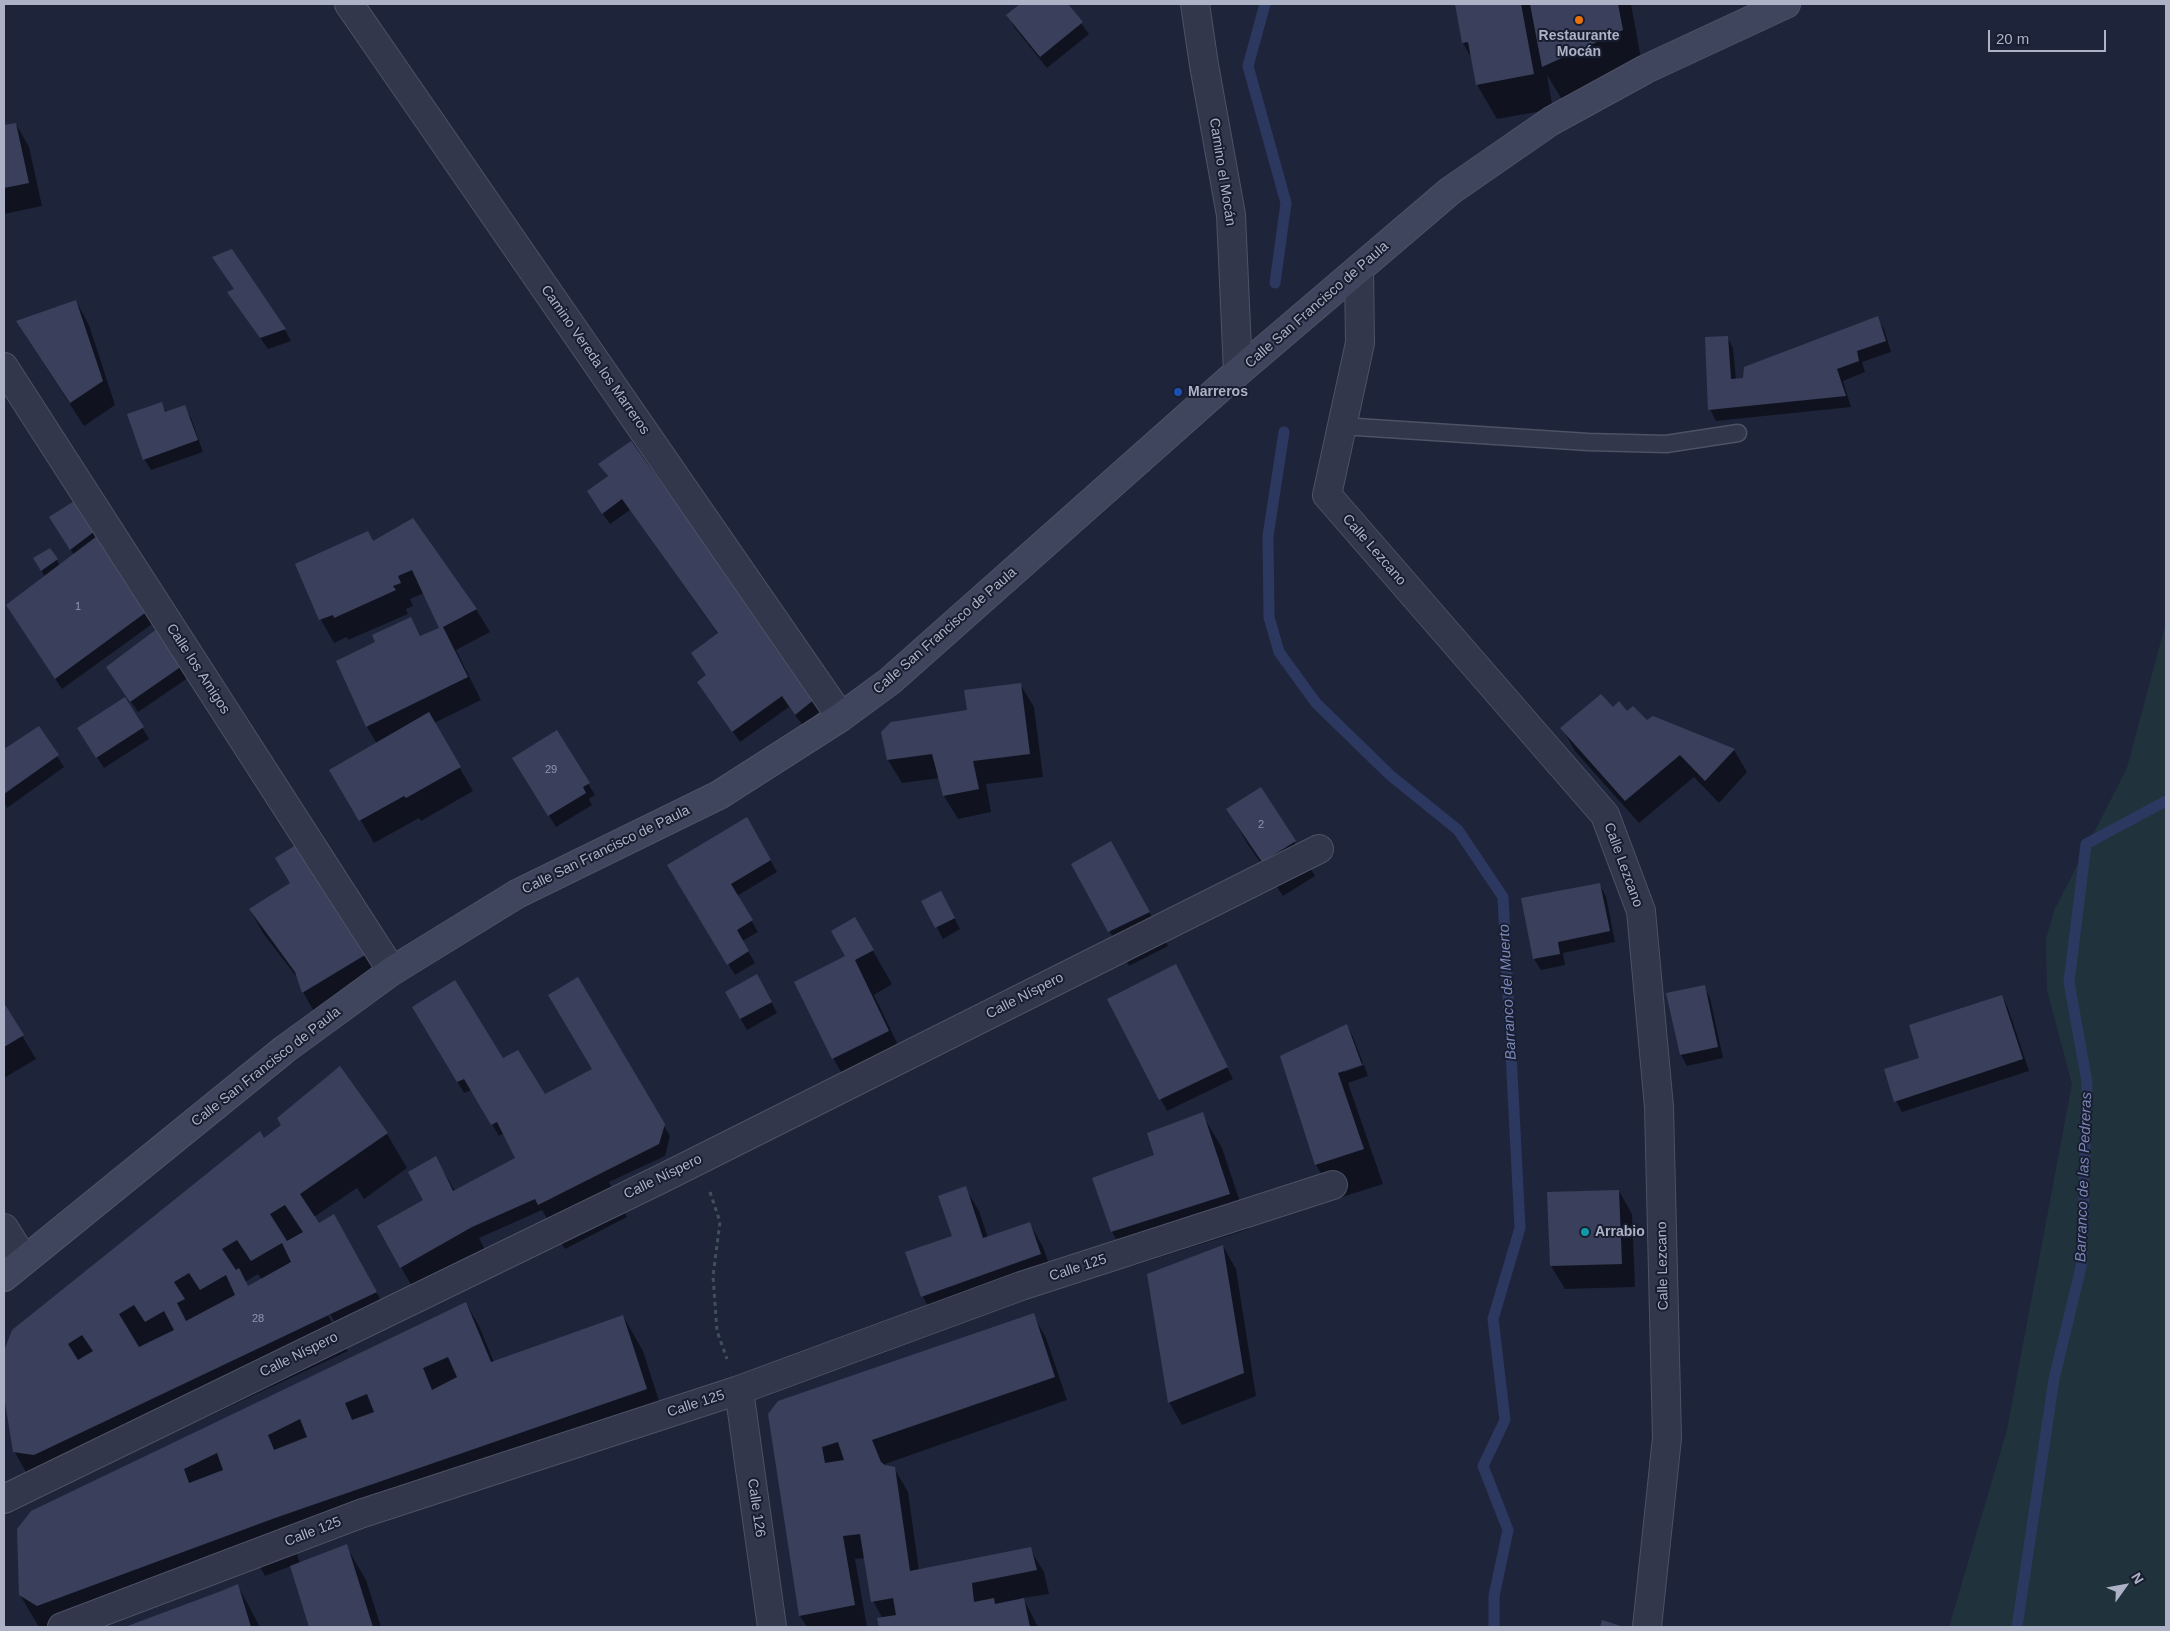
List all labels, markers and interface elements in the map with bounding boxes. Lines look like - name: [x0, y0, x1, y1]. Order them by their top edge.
- marker: Restaurante Mocán: [1573, 14, 1585, 26]
- scale bar: [1990, 20, 2108, 52]
- place label: Restaurante Mocán: [1539, 28, 1619, 60]
- text: 20 m: [1996, 30, 2029, 47]
- street label: Camino el Mocán: [1205, 117, 1239, 227]
- street label: Calle San Francisco de Paula: [1242, 238, 1392, 372]
- street label: Camino Vereda los Marreros: [537, 282, 653, 438]
- place label: Marreros: [1188, 384, 1248, 400]
- marker: Marreros: [1172, 386, 1184, 398]
- street label: Calle Lezcano: [1339, 511, 1409, 589]
- street label: Calle San Francisco de Paula: [870, 564, 1020, 698]
- house number: 1: [75, 600, 81, 614]
- street label: Calle los Amigos: [163, 621, 233, 717]
- house number: 29: [545, 763, 557, 777]
- street label: Calle San Francisco de Paula: [519, 802, 693, 898]
- house number: 2: [1258, 818, 1264, 832]
- street label: Calle Lezcano: [1600, 820, 1646, 910]
- water label: Barranco del Muerto: [1495, 924, 1521, 1060]
- street label: Calle Níspero: [983, 969, 1067, 1023]
- street label: Calle San Francisco de Paula: [188, 1004, 344, 1130]
- water label: Barranco de las Pedreras: [2072, 1092, 2096, 1262]
- street label: Calle Níspero: [621, 1151, 705, 1203]
- street label: Calle Lezcano: [1654, 1221, 1672, 1311]
- place label: Arrabio: [1595, 1224, 1645, 1240]
- marker: Arrabio: [1579, 1226, 1591, 1238]
- street label: Calle 125: [1047, 1251, 1109, 1285]
- house number: 28: [252, 1312, 264, 1326]
- street label: Calle Níspero: [257, 1329, 341, 1381]
- street label: Calle 125: [665, 1387, 727, 1421]
- street label: Calle 126: [744, 1478, 768, 1538]
- street label: Calle 125: [282, 1514, 344, 1550]
- north arrow: [2100, 1561, 2150, 1611]
- text: N: [2128, 1570, 2147, 1587]

